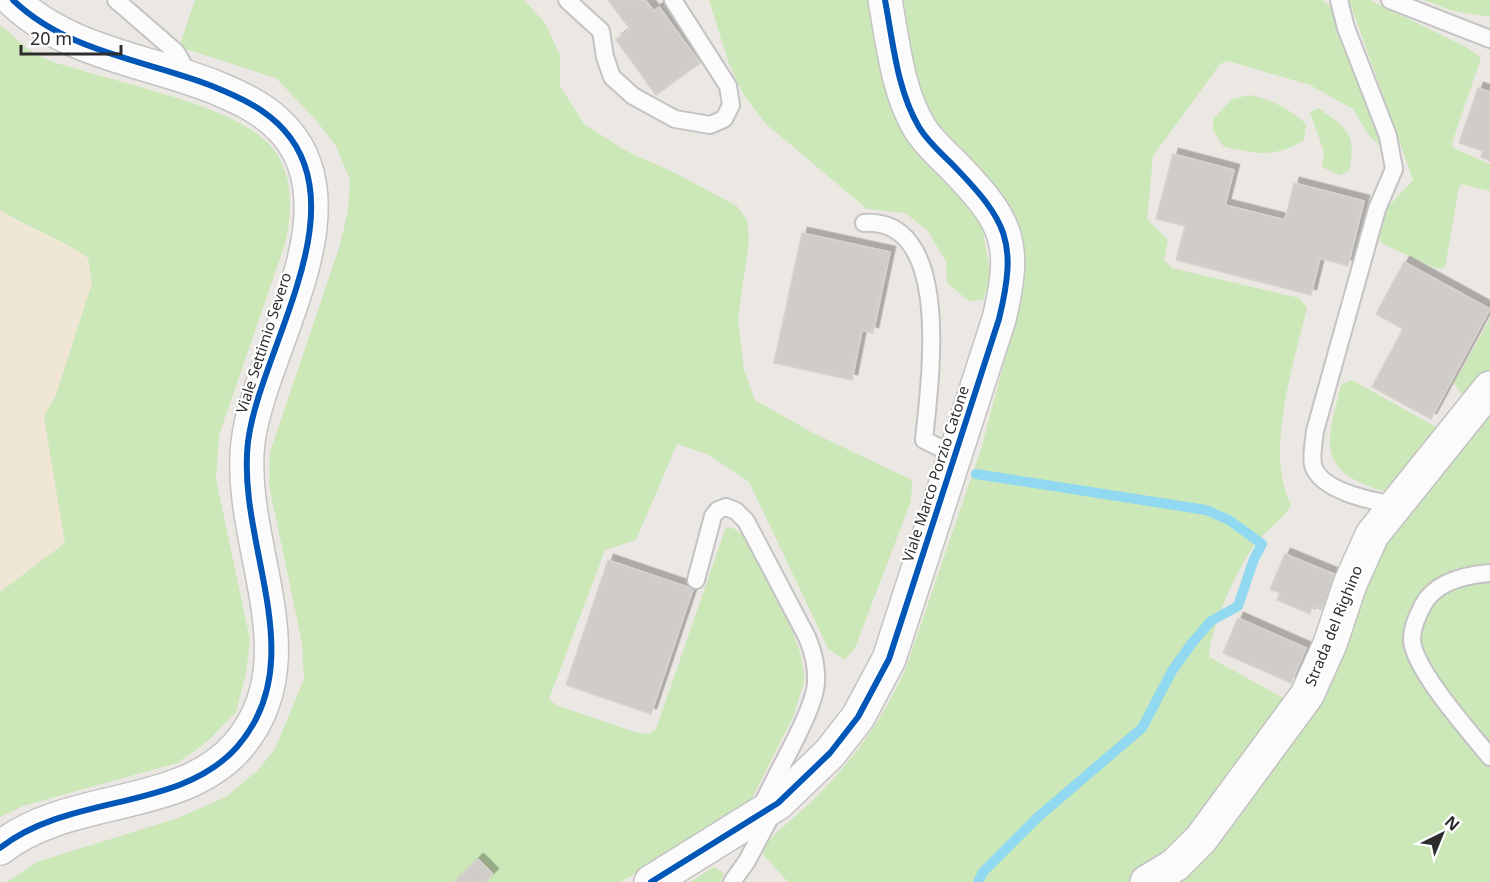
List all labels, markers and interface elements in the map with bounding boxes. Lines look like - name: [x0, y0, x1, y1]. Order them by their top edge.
- scale bar: [21, 18, 122, 56]
- text: 20 m: [30, 26, 72, 50]
- street label: Viale Settimio Severo: [231, 270, 295, 416]
- street label: Viale Marco Porzio Catone: [897, 383, 973, 564]
- street label: Strada del Righino: [1300, 562, 1366, 689]
- north arrow: [1412, 804, 1472, 864]
- text: N: [1440, 811, 1464, 836]

